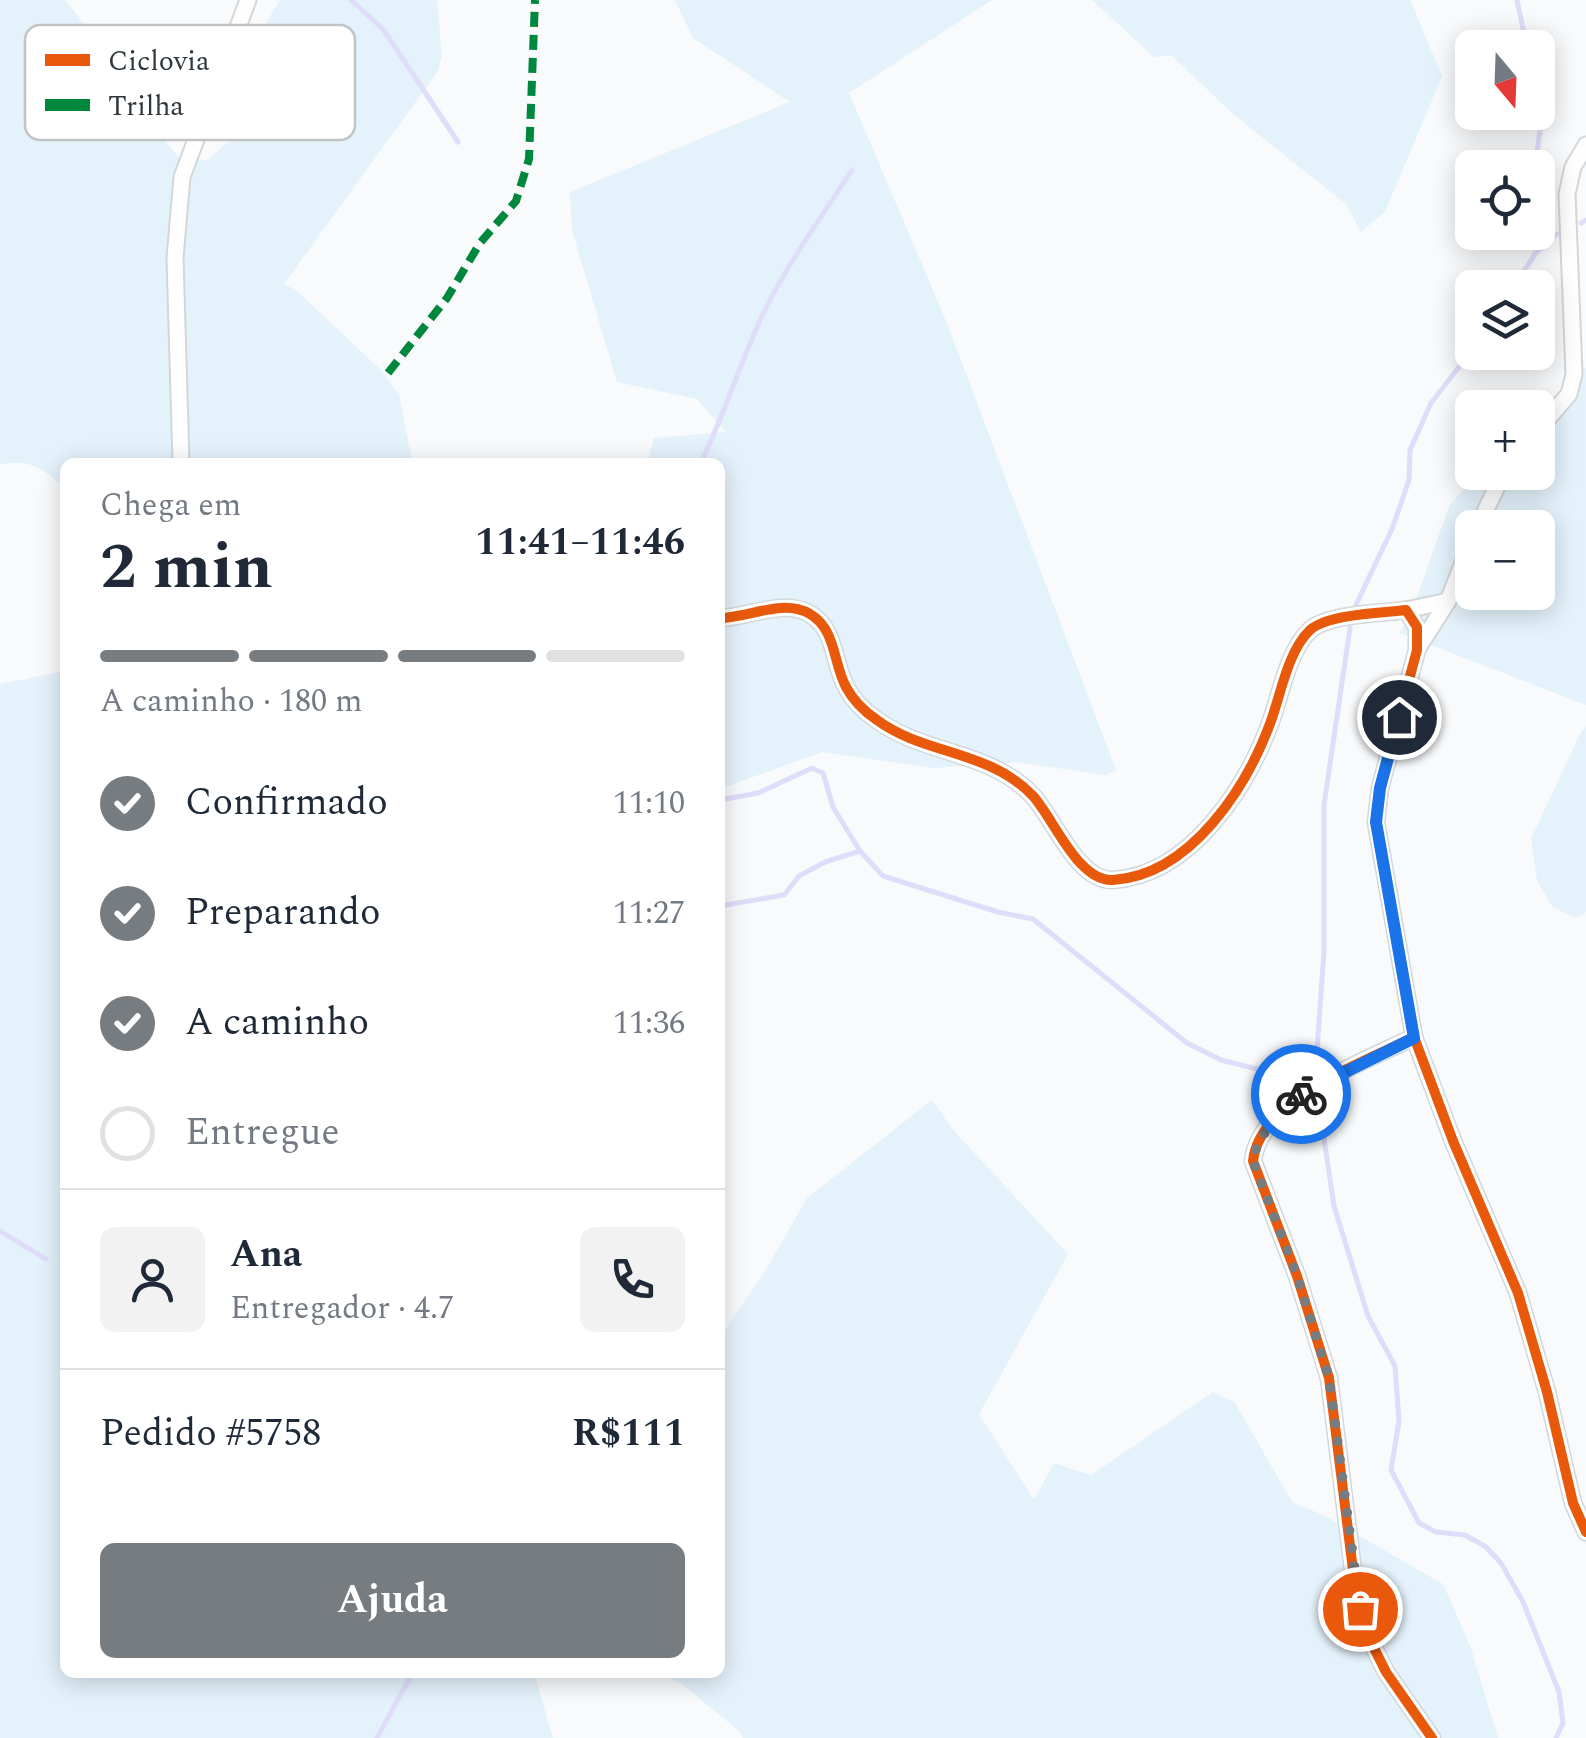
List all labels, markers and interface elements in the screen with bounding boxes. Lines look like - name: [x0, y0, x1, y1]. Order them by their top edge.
- legend: [25, 25, 355, 140]
- north arrow: [1455, 30, 1555, 130]
- map controls: [1455, 30, 1555, 610]
- text: Ciclovia: [108, 40, 210, 83]
- text: Trilha: [108, 85, 184, 128]
- button: locate: [1455, 150, 1555, 250]
- button: layers: [1455, 270, 1555, 370]
- button: +: [1455, 390, 1555, 490]
- text: Chega em: [100, 481, 241, 530]
- button: −: [1455, 510, 1555, 610]
- text: 11:41–11:46: [475, 514, 685, 572]
- text: 2 min: [100, 518, 273, 617]
- pin: [1357, 675, 1442, 760]
- text: A caminho · 180 m: [100, 677, 362, 726]
- icon: home: [1372, 690, 1427, 745]
- text: Confirmado: [185, 774, 388, 832]
- icon: check: [100, 776, 155, 831]
- text: 11:10: [613, 779, 685, 828]
- text: Preparando: [185, 884, 381, 942]
- icon: check: [100, 886, 155, 941]
- text: 11:27: [613, 889, 685, 938]
- text: A caminho: [185, 994, 369, 1052]
- icon: check: [100, 996, 155, 1051]
- text: 11:36: [613, 999, 685, 1048]
- courier: [1251, 1044, 1351, 1144]
- icon: bike: [1274, 1067, 1329, 1122]
- text: Entregue: [185, 1104, 340, 1162]
- text: Ana: [230, 1226, 302, 1284]
- button: person: [100, 1227, 205, 1332]
- button: phone: [580, 1227, 685, 1332]
- text: Entregador · 4.7: [230, 1284, 454, 1333]
- text: Pedido #5758: [100, 1405, 321, 1463]
- text: R$111: [572, 1405, 685, 1463]
- button: Ajuda: [100, 1543, 685, 1658]
- pin: [1318, 1567, 1403, 1652]
- icon: bag: [1333, 1582, 1388, 1637]

